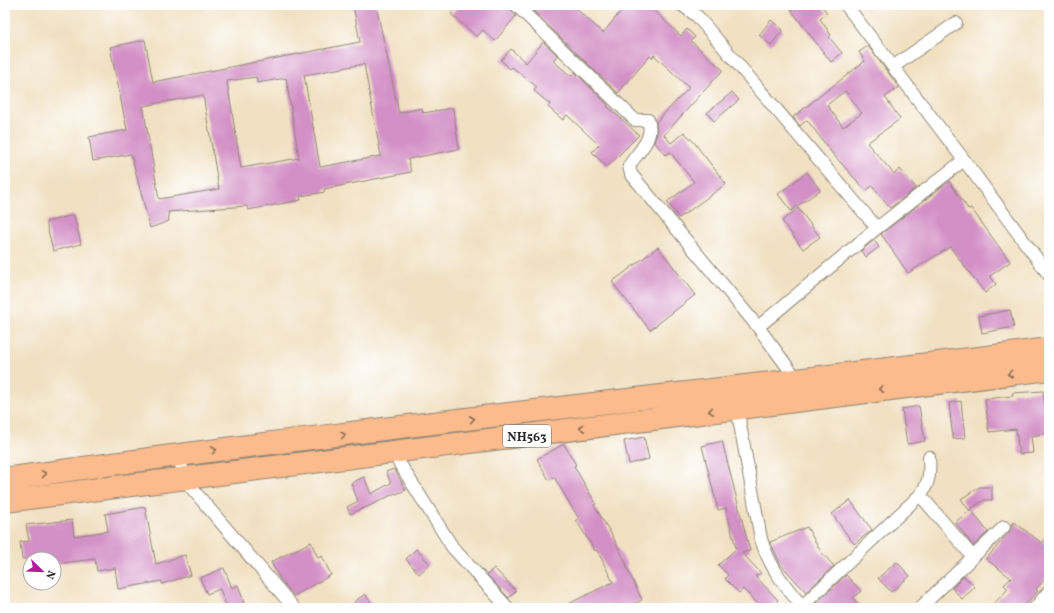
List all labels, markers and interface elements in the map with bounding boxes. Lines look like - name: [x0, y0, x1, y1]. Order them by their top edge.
- one-way arrow: [1007, 369, 1013, 378]
- one-way arrow: [878, 384, 884, 393]
- one-way arrow: [708, 406, 714, 415]
- one-way arrow: [469, 415, 475, 424]
- one-way arrow: [579, 423, 585, 432]
- road number: NH563: [503, 425, 551, 447]
- one-way arrow: [340, 431, 346, 440]
- one-way arrow: [211, 446, 217, 455]
- one-way arrow: [41, 470, 47, 479]
- north arrow: [22, 551, 62, 591]
- text: N: [41, 568, 58, 581]

